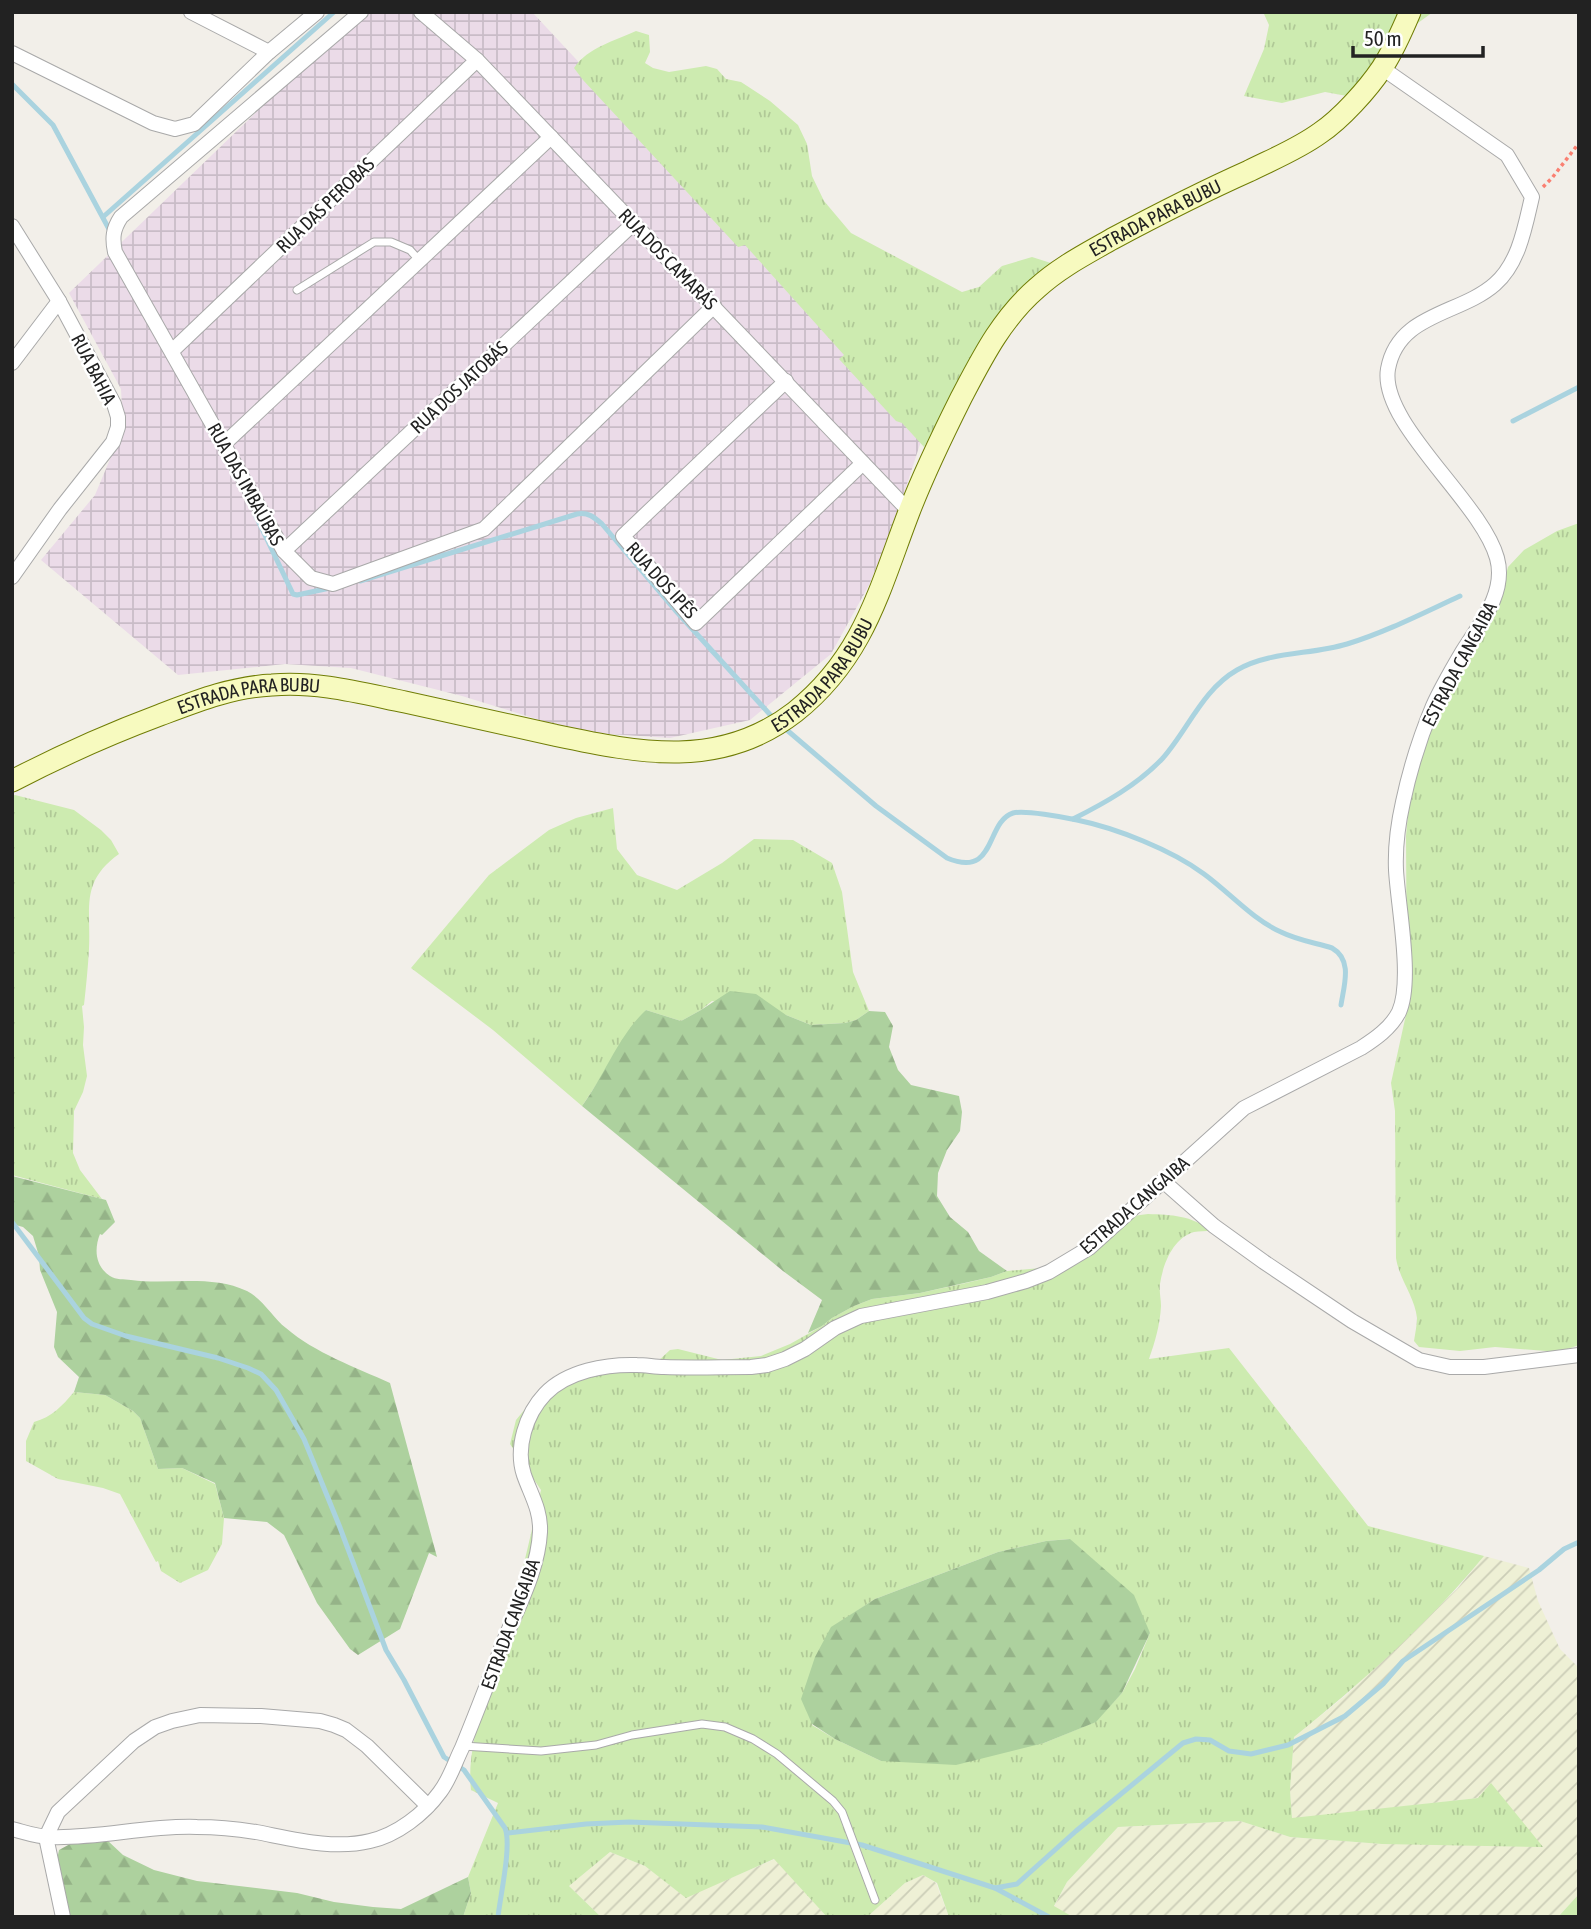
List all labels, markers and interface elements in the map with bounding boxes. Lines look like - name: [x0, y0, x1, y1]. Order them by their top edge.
- scale bar: [1353, 14, 1482, 58]
- text: 50 m: [1364, 26, 1402, 50]
- street label: RUA DAS PEROBAS: [272, 153, 378, 257]
- street label: ESTRADA PARA BUBU: [1085, 174, 1225, 261]
- street label: RUA DOS CAMARÁS: [614, 204, 722, 314]
- street label: RUA BAHIA: [67, 330, 121, 409]
- street label: RUA DOS JATOBÁS: [406, 336, 512, 438]
- street label: RUA DAS IMBAÚBAS: [203, 419, 289, 549]
- street label: RUA DOS IPÊS: [622, 537, 702, 623]
- street label: ESTRADA CANGAIBA: [1417, 598, 1501, 730]
- street label: ESTRADA PARA BUBU: [767, 614, 877, 737]
- street label: ESTRADA PARA BUBU: [174, 673, 321, 719]
- street label: ESTRADA CANGAIBA: [1075, 1151, 1194, 1258]
- street label: ESTRADA CANGAIBA: [476, 1555, 544, 1692]

